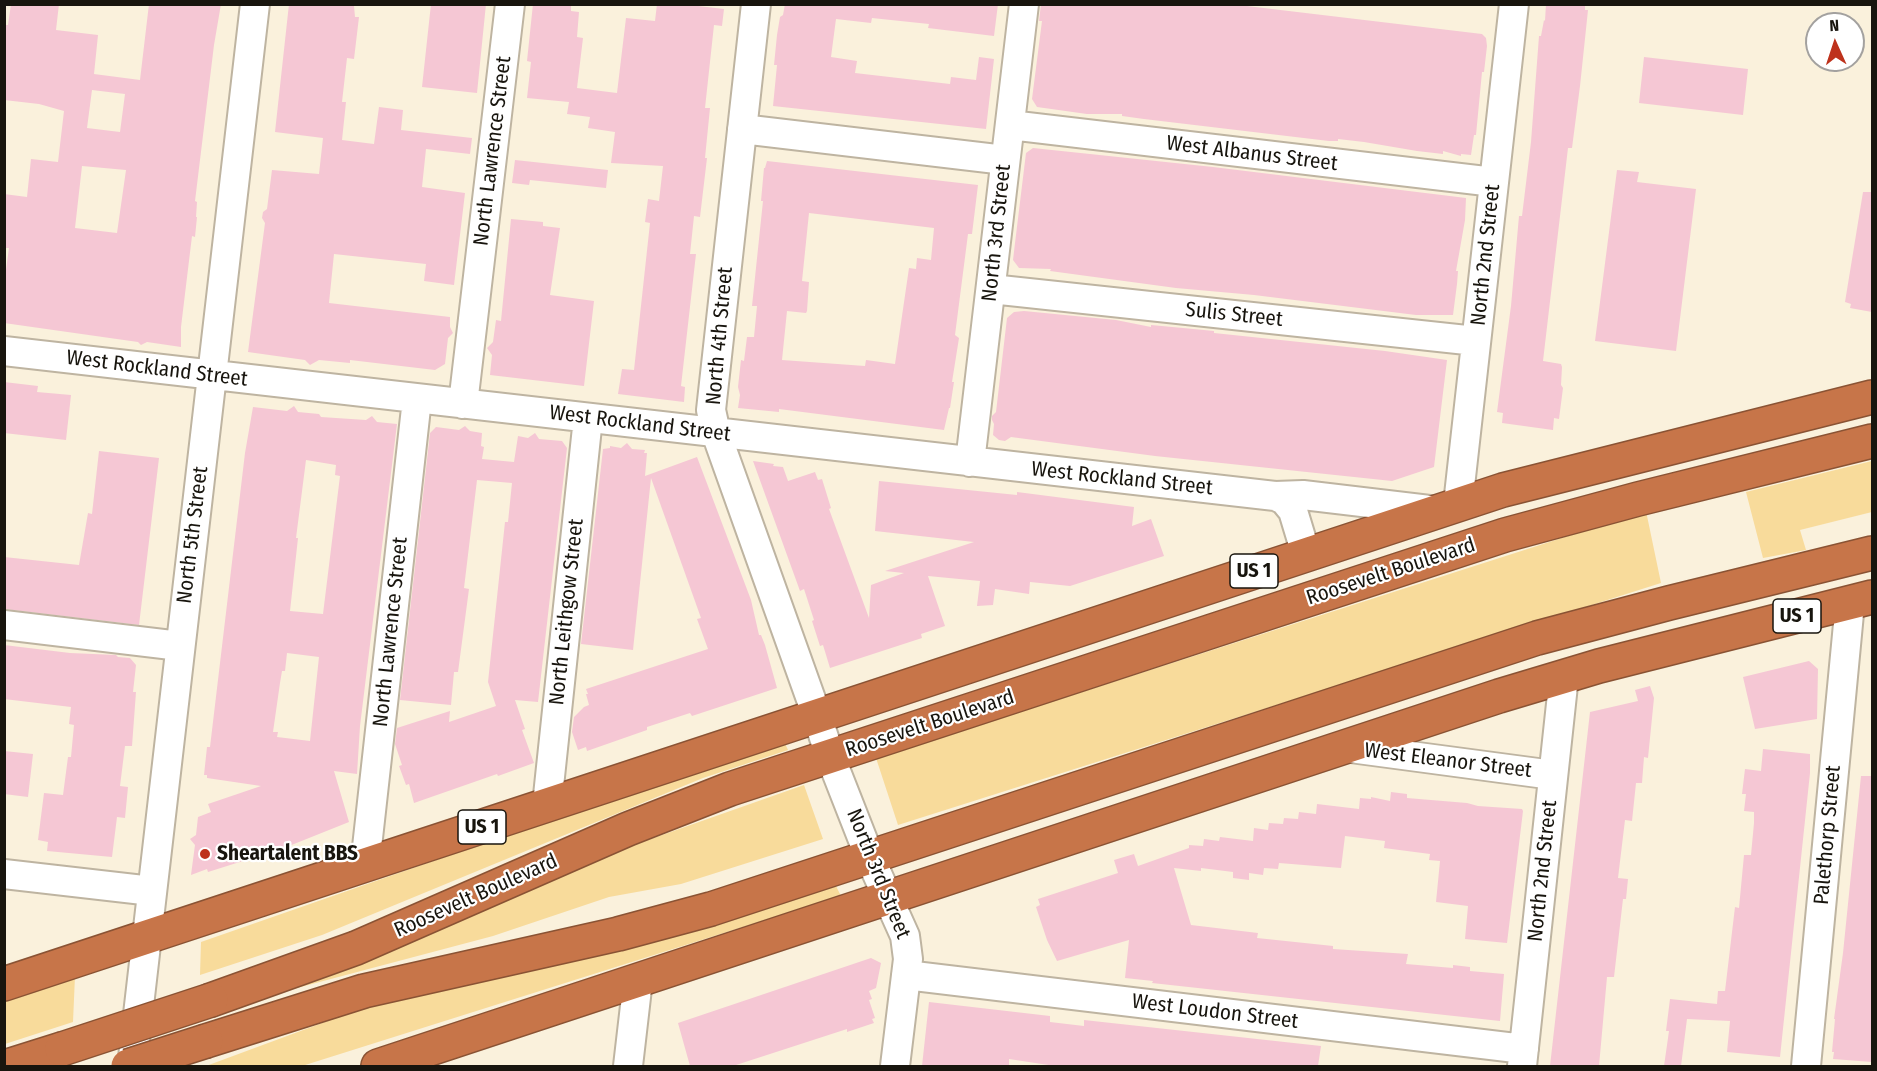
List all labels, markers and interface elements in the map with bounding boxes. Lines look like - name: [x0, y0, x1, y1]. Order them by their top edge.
- north arrow: [1805, 12, 1865, 72]
- text: N: [1829, 16, 1839, 35]
- street label: North Lawrence Street: [469, 55, 517, 247]
- street label: West Albanus Street: [1165, 131, 1339, 177]
- street label: North 3rd Street: [977, 163, 1017, 303]
- street label: North 2nd Street: [1466, 183, 1506, 327]
- street label: North 4th Street: [701, 266, 739, 406]
- street label: Sulis Street: [1184, 297, 1284, 333]
- street label: West Rockland Street: [65, 345, 249, 393]
- street label: West Rockland Street: [548, 400, 732, 448]
- street label: West Rockland Street: [1030, 457, 1214, 501]
- street label: North 5th Street: [172, 465, 214, 605]
- street label: North Leithgow Street: [545, 518, 589, 706]
- street label: Roosevelt Boulevard: [1303, 533, 1479, 611]
- street label: North Lawrence Street: [368, 536, 414, 728]
- road number: US 1: [1230, 554, 1278, 588]
- road number: US 1: [1773, 599, 1821, 633]
- street label: Roosevelt Boulevard: [842, 685, 1018, 763]
- street label: West Eleanor Street: [1363, 738, 1533, 784]
- street label: Palethorp Street: [1809, 764, 1847, 906]
- street label: North 2nd Street: [1523, 799, 1563, 943]
- street label: North 3rd Street: [840, 805, 916, 943]
- road number: US 1: [458, 810, 506, 844]
- place label: Sheartalent BBS: [217, 841, 358, 867]
- marker: Sheartalent BBS: [198, 847, 212, 861]
- street label: Roosevelt Boulevard: [390, 849, 562, 943]
- street label: West Loudon Street: [1130, 989, 1300, 1035]

